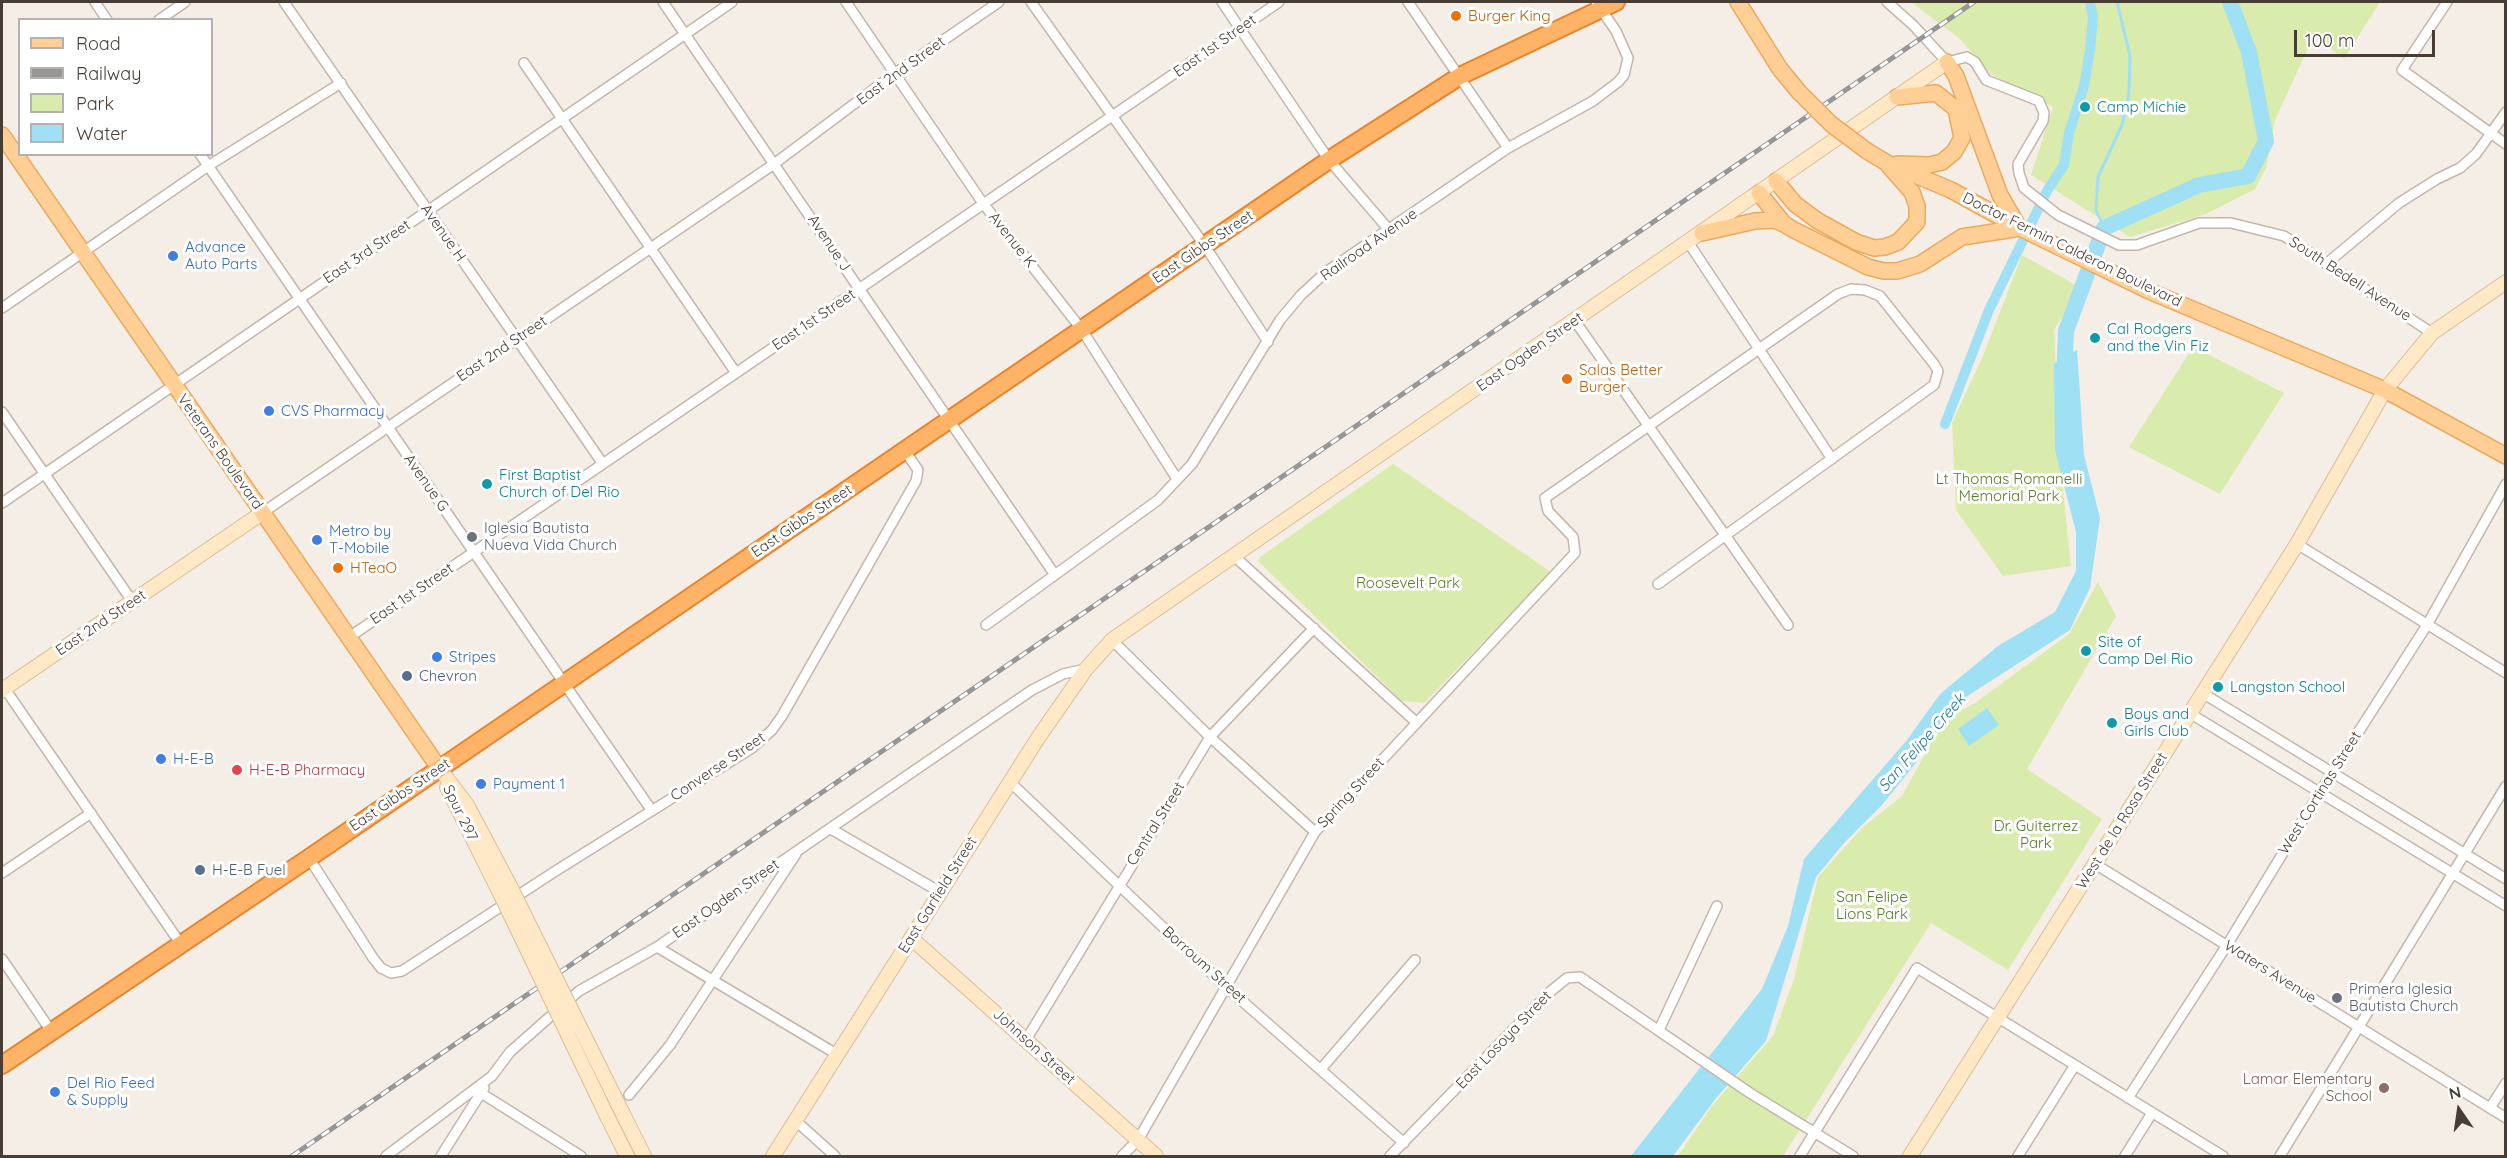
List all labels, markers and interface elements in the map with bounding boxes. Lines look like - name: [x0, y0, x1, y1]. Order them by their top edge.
- place label: Burger King: [1468, 7, 1551, 25]
- marker: Burger King: [1449, 9, 1463, 23]
- street label: East 1st Street: [1170, 11, 1260, 81]
- legend: [18, 18, 213, 156]
- scale bar: [2297, 18, 2438, 56]
- text: 100 m: [2305, 29, 2354, 52]
- text: Road: [76, 32, 121, 55]
- street label: East 2nd Street: [853, 33, 949, 109]
- text: Railway: [76, 62, 142, 85]
- text: Park: [76, 92, 114, 115]
- place label: Camp Michie: [2097, 98, 2186, 116]
- marker: Camp Michie: [2078, 100, 2092, 114]
- text: Water: [76, 122, 127, 145]
- street label: Doctor Fermin Calderon Boulevard: [1960, 189, 2184, 311]
- street label: Avenue H: [417, 201, 469, 265]
- street label: Railroad Avenue: [1317, 205, 1421, 285]
- street label: East Gibbs Street: [1149, 207, 1257, 287]
- street label: Avenue K: [985, 209, 1039, 271]
- street label: Avenue J: [804, 211, 854, 275]
- street label: East 3rd Street: [320, 216, 414, 288]
- street label: South Bedell Avenue: [2286, 233, 2414, 325]
- place label: Advance Auto Parts: [185, 238, 257, 273]
- marker: Advance Auto Parts: [166, 249, 180, 263]
- street label: East 1st Street: [769, 286, 859, 354]
- street label: East Ogden Street: [1473, 309, 1587, 395]
- street label: East 2nd Street: [453, 312, 551, 386]
- place label: Cal Rodgers and the Vin Fiz: [2107, 320, 2209, 355]
- marker: Cal Rodgers and the Vin Fiz: [2088, 331, 2102, 345]
- place label: Salas Better Burger: [1579, 361, 1663, 396]
- marker: Salas Better Burger: [1560, 372, 1574, 386]
- street label: Veterans Boulevard: [173, 391, 267, 513]
- place label: CVS Pharmacy: [281, 402, 385, 420]
- marker: CVS Pharmacy: [262, 404, 276, 418]
- street label: Avenue G: [400, 451, 452, 515]
- place label: First Baptist Church of Del Rio: [499, 466, 619, 501]
- park label: Lt Thomas Romanelli Memorial Park: [1936, 470, 2082, 505]
- marker: First Baptist Church of Del Rio: [480, 477, 494, 491]
- street label: East Gibbs Street: [748, 481, 856, 561]
- place label: Iglesia Bautista Nueva Vida Church: [484, 519, 617, 554]
- place label: Metro by T-Mobile: [329, 522, 391, 557]
- marker: Iglesia Bautista Nueva Vida Church: [465, 530, 479, 544]
- marker: Metro by T-Mobile: [310, 533, 324, 547]
- place label: HTeaO: [350, 559, 397, 577]
- street label: East 1st Street: [367, 560, 457, 628]
- marker: HTeaO: [331, 561, 345, 575]
- park label: Roosevelt Park: [1356, 574, 1460, 592]
- street label: East 2nd Street: [52, 586, 150, 660]
- place label: Site of Camp Del Rio: [2098, 633, 2193, 668]
- marker: Site of Camp Del Rio: [2079, 644, 2093, 658]
- place label: Stripes: [449, 648, 496, 666]
- marker: Stripes: [430, 650, 444, 664]
- place label: Chevron: [419, 667, 477, 685]
- marker: Chevron: [400, 669, 414, 683]
- place label: Langston School: [2230, 678, 2345, 696]
- marker: Langston School: [2211, 680, 2225, 694]
- water label: San Felipe Creek: [1874, 690, 1970, 796]
- place label: Boys and Girls Club: [2124, 705, 2189, 740]
- marker: Boys and Girls Club: [2105, 716, 2119, 730]
- street label: West Cortinas Street: [2275, 728, 2365, 858]
- street label: Converse Street: [667, 729, 769, 805]
- street label: West de la Rosa Street: [2073, 749, 2171, 893]
- place label: H-E-B: [173, 750, 214, 768]
- marker: H-E-B: [154, 752, 168, 766]
- street label: Spring Street: [1314, 754, 1388, 832]
- street label: East Gibbs Street: [346, 755, 454, 835]
- place label: H-E-B Pharmacy: [249, 761, 365, 779]
- marker: H-E-B Pharmacy: [230, 763, 244, 777]
- place label: Payment 1: [493, 775, 565, 793]
- marker: Payment 1: [474, 777, 488, 791]
- street label: Central Street: [1123, 779, 1189, 869]
- street label: Spur 297: [439, 782, 481, 844]
- park label: Dr. Guiterrez Park: [1994, 817, 2078, 852]
- street label: East Garfield Street: [895, 833, 981, 957]
- street label: East Ogden Street: [669, 856, 783, 942]
- place label: H-E-B Fuel: [212, 861, 286, 879]
- marker: H-E-B Fuel: [193, 863, 207, 877]
- park label: San Felipe Lions Park: [1836, 888, 1908, 923]
- street label: Borroum Street: [1158, 923, 1250, 1007]
- street label: Waters Avenue: [2221, 937, 2319, 1007]
- place label: Primera Iglesia Bautista Church: [2349, 980, 2458, 1015]
- street label: East Losoya Street: [1452, 987, 1556, 1093]
- marker: Primera Iglesia Bautista Church: [2330, 991, 2344, 1005]
- street label: Johnson Street: [989, 1005, 1079, 1089]
- place label: Lamar Elementary School: [2243, 1070, 2372, 1105]
- place label: Del Rio Feed & Supply: [67, 1074, 155, 1109]
- north arrow: [2429, 1080, 2489, 1140]
- marker: Lamar Elementary School: [2377, 1081, 2391, 1095]
- text: N: [2447, 1081, 2463, 1104]
- marker: Del Rio Feed & Supply: [48, 1085, 62, 1099]

